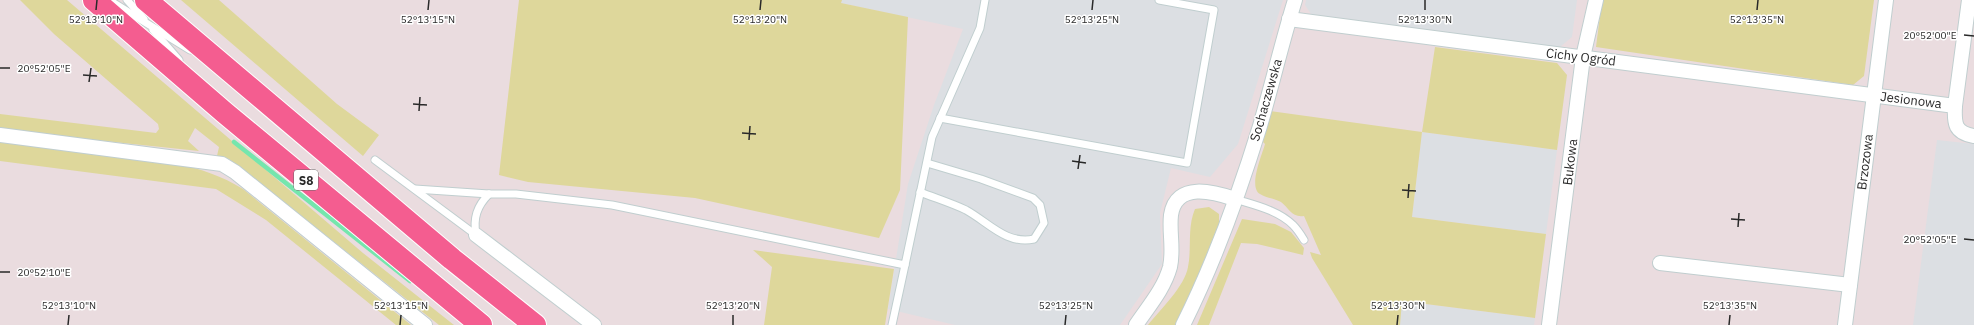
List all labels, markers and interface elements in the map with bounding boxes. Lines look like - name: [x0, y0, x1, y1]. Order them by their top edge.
- text: 52°13'10"N: [69, 13, 123, 26]
- text: 52°13'15"N: [401, 13, 455, 26]
- text: 52°13'20"N: [733, 13, 787, 26]
- text: 52°13'25"N: [1065, 13, 1119, 26]
- text: 52°13'30"N: [1398, 13, 1452, 26]
- text: 52°13'35"N: [1730, 13, 1784, 26]
- text: 20°52'00"E: [1903, 29, 1957, 42]
- street label: Cichy Ogród: [1545, 44, 1617, 70]
- street label: Sochaczewska: [1246, 57, 1286, 143]
- text: 20°52'05"E: [17, 62, 71, 75]
- street label: Jesionowa: [1879, 88, 1943, 112]
- street label: Brzozowa: [1853, 133, 1877, 191]
- street label: Bukowa: [1559, 138, 1581, 186]
- road number: S8: [294, 170, 318, 190]
- text: 20°52'05"E: [1903, 233, 1957, 246]
- text: 20°52'10"E: [17, 266, 71, 279]
- text: 52°13'10"N: [42, 299, 96, 312]
- text: 52°13'15"N: [374, 299, 428, 312]
- text: 52°13'20"N: [706, 299, 760, 312]
- text: 52°13'25"N: [1039, 299, 1093, 312]
- text: 52°13'30"N: [1371, 299, 1425, 312]
- text: 52°13'35"N: [1703, 299, 1757, 312]

